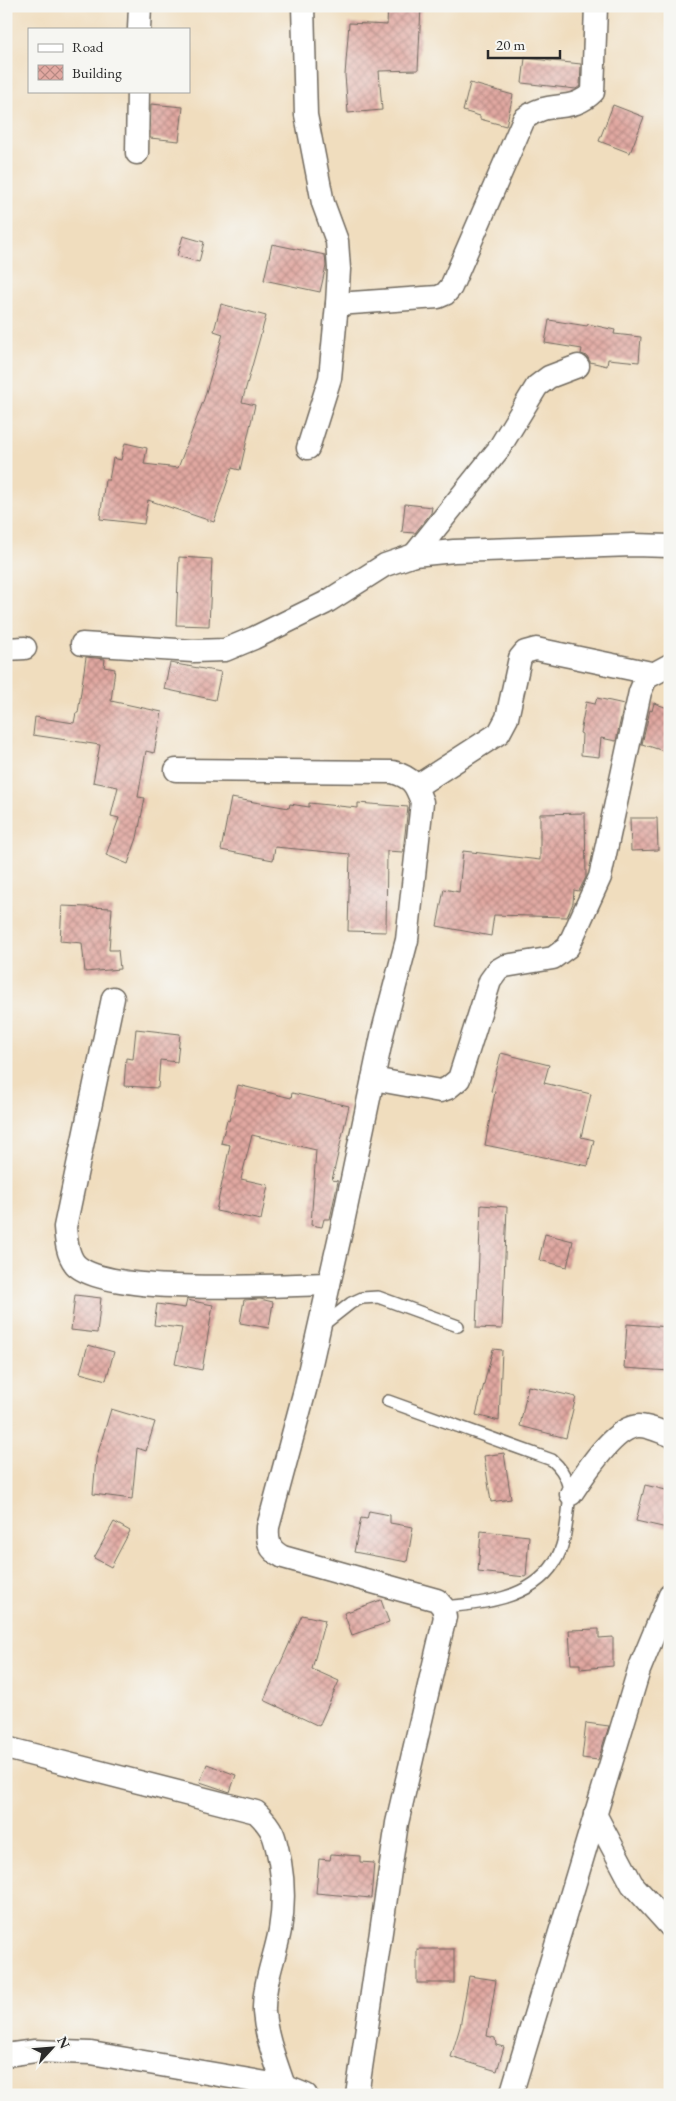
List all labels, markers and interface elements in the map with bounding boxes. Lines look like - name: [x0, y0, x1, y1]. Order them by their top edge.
- legend: [28, 28, 190, 92]
- scale bar: [488, 28, 561, 60]
- text: 20 m: [496, 35, 525, 54]
- text: Road: [72, 37, 104, 56]
- text: Building: [72, 63, 122, 82]
- north arrow: [28, 2024, 78, 2074]
- text: N: [53, 2033, 75, 2052]

